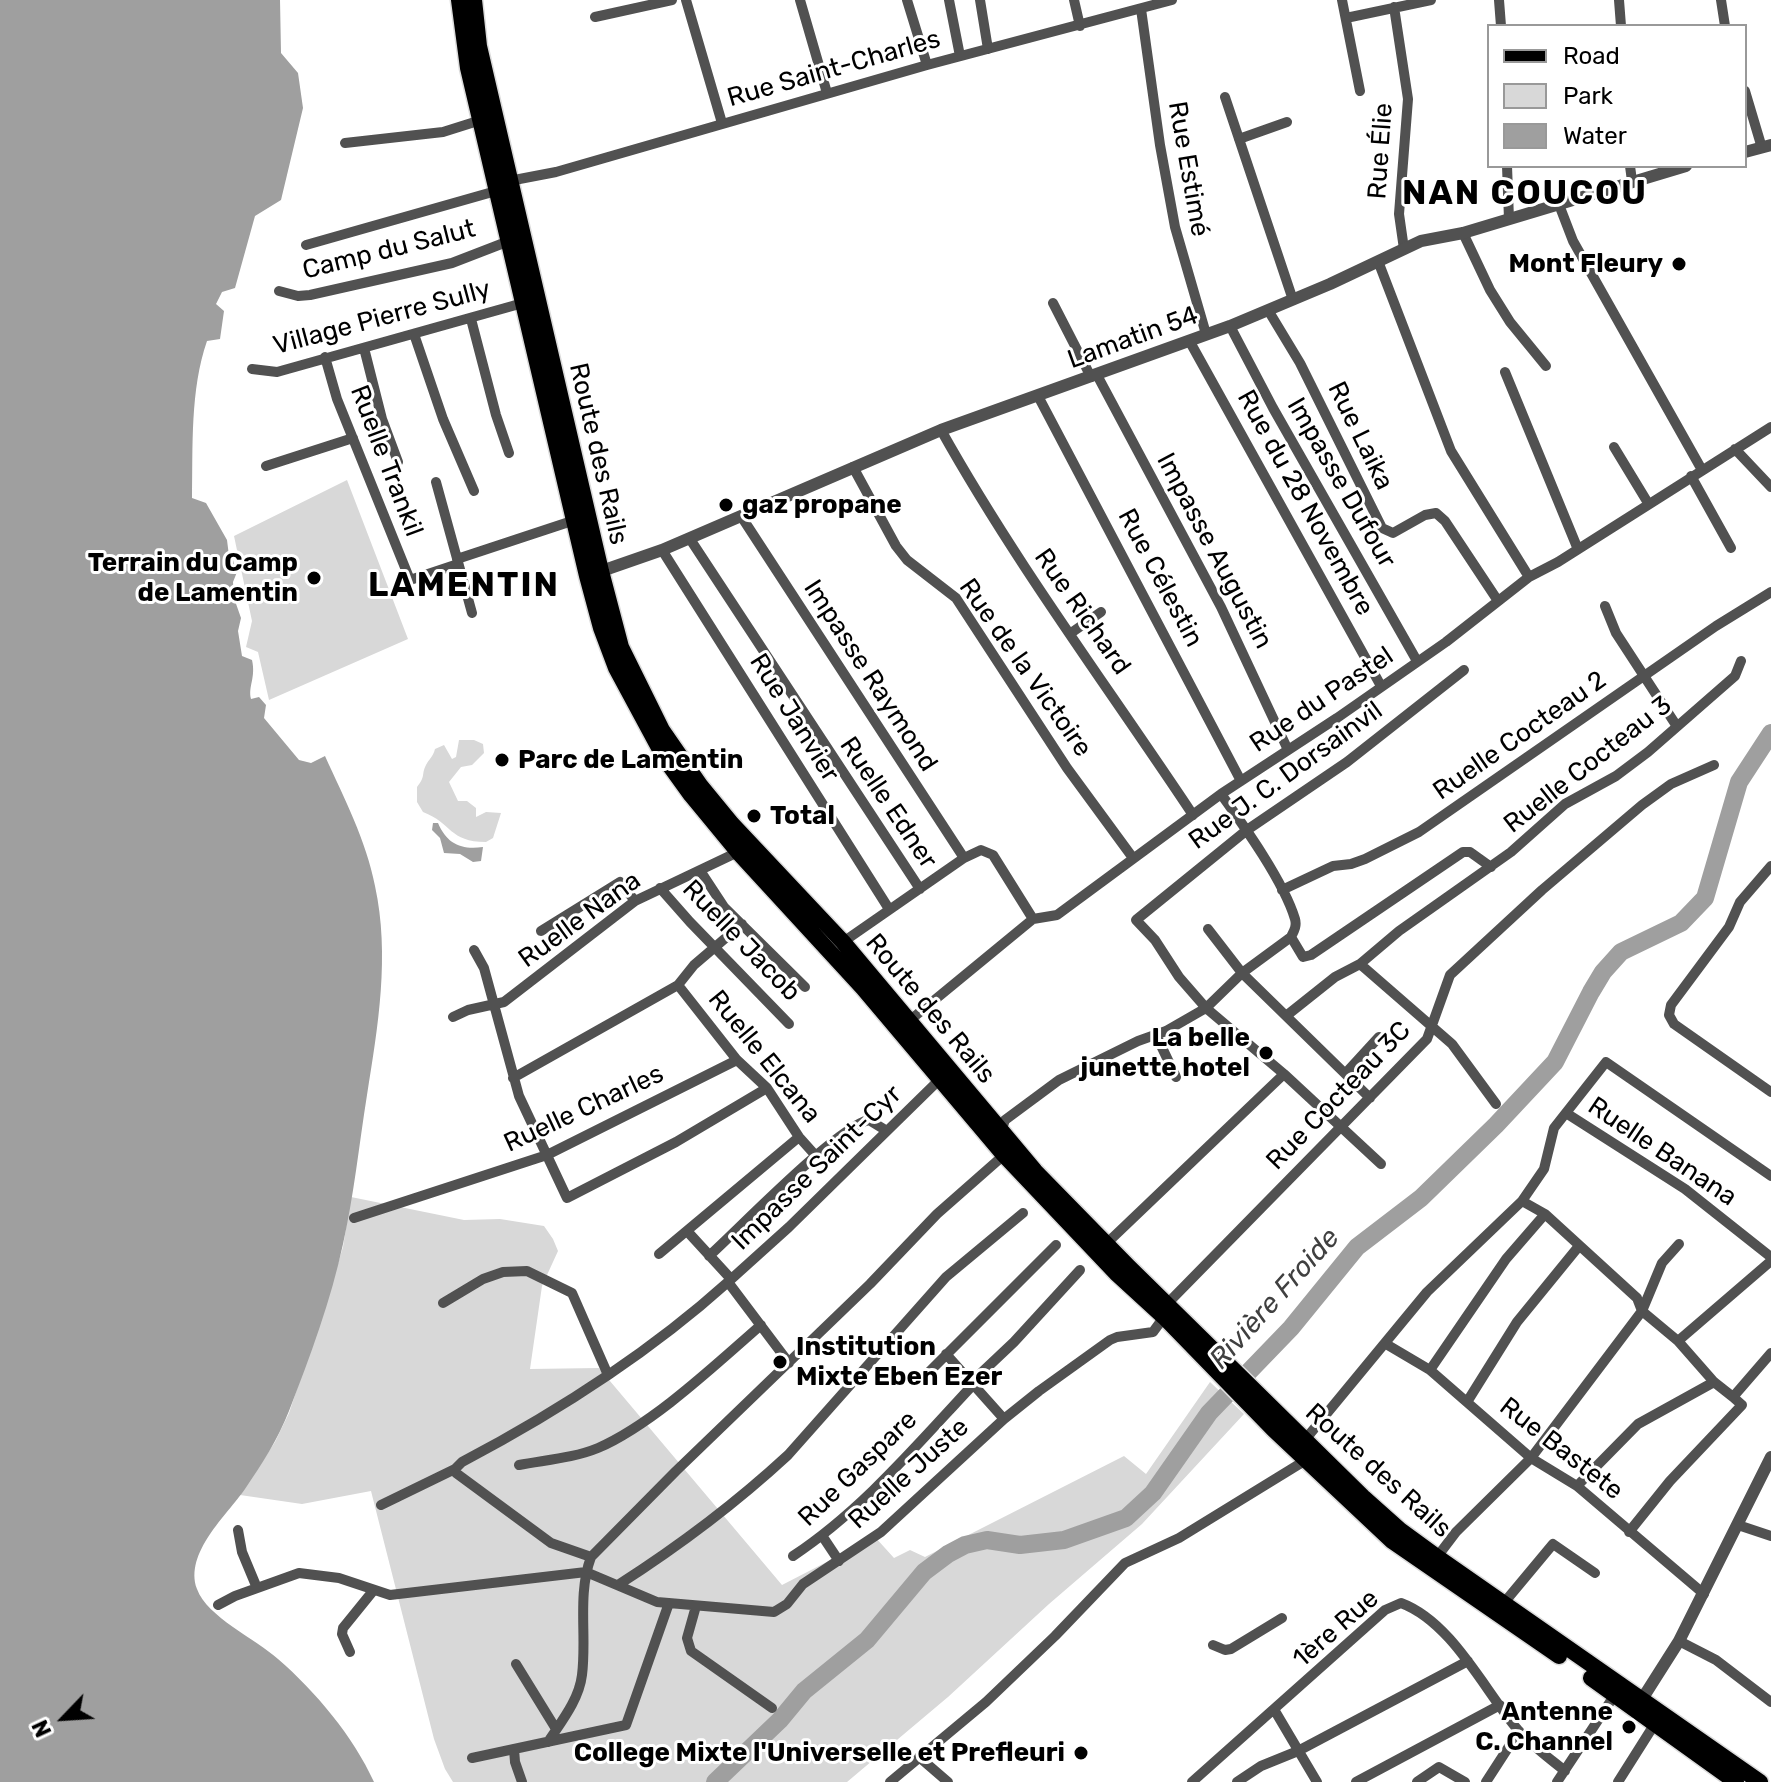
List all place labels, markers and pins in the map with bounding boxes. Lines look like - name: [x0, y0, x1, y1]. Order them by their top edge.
- place label: Mont Fleury: [1508, 248, 1663, 280]
- marker: Mont Fleury: [1670, 255, 1688, 273]
- place label: gaz propane: [742, 489, 902, 521]
- marker: gaz propane: [717, 496, 735, 514]
- place label: Terrain du Camp de Lamentin: [88, 547, 298, 608]
- marker: Terrain du Camp de Lamentin: [305, 569, 323, 587]
- place label: Parc de Lamentin: [518, 744, 744, 776]
- marker: Parc de Lamentin: [493, 751, 511, 769]
- place label: Total: [770, 800, 835, 832]
- marker: Total: [745, 807, 763, 825]
- place label: La belle junette hotel: [1080, 1022, 1250, 1084]
- marker: La belle junette hotel: [1257, 1044, 1275, 1062]
- place label: Institution Mixte Eben Ezer: [796, 1331, 1002, 1392]
- marker: Institution Mixte Eben Ezer: [771, 1353, 789, 1371]
- place label: Antenne C. Channel: [1475, 1696, 1613, 1758]
- marker: Antenne C. Channel: [1620, 1718, 1638, 1736]
- place label: College Mixte l'Universelle et Prefleuri: [574, 1737, 1065, 1769]
- marker: College Mixte l'Universelle et Prefleuri: [1072, 1744, 1090, 1762]

